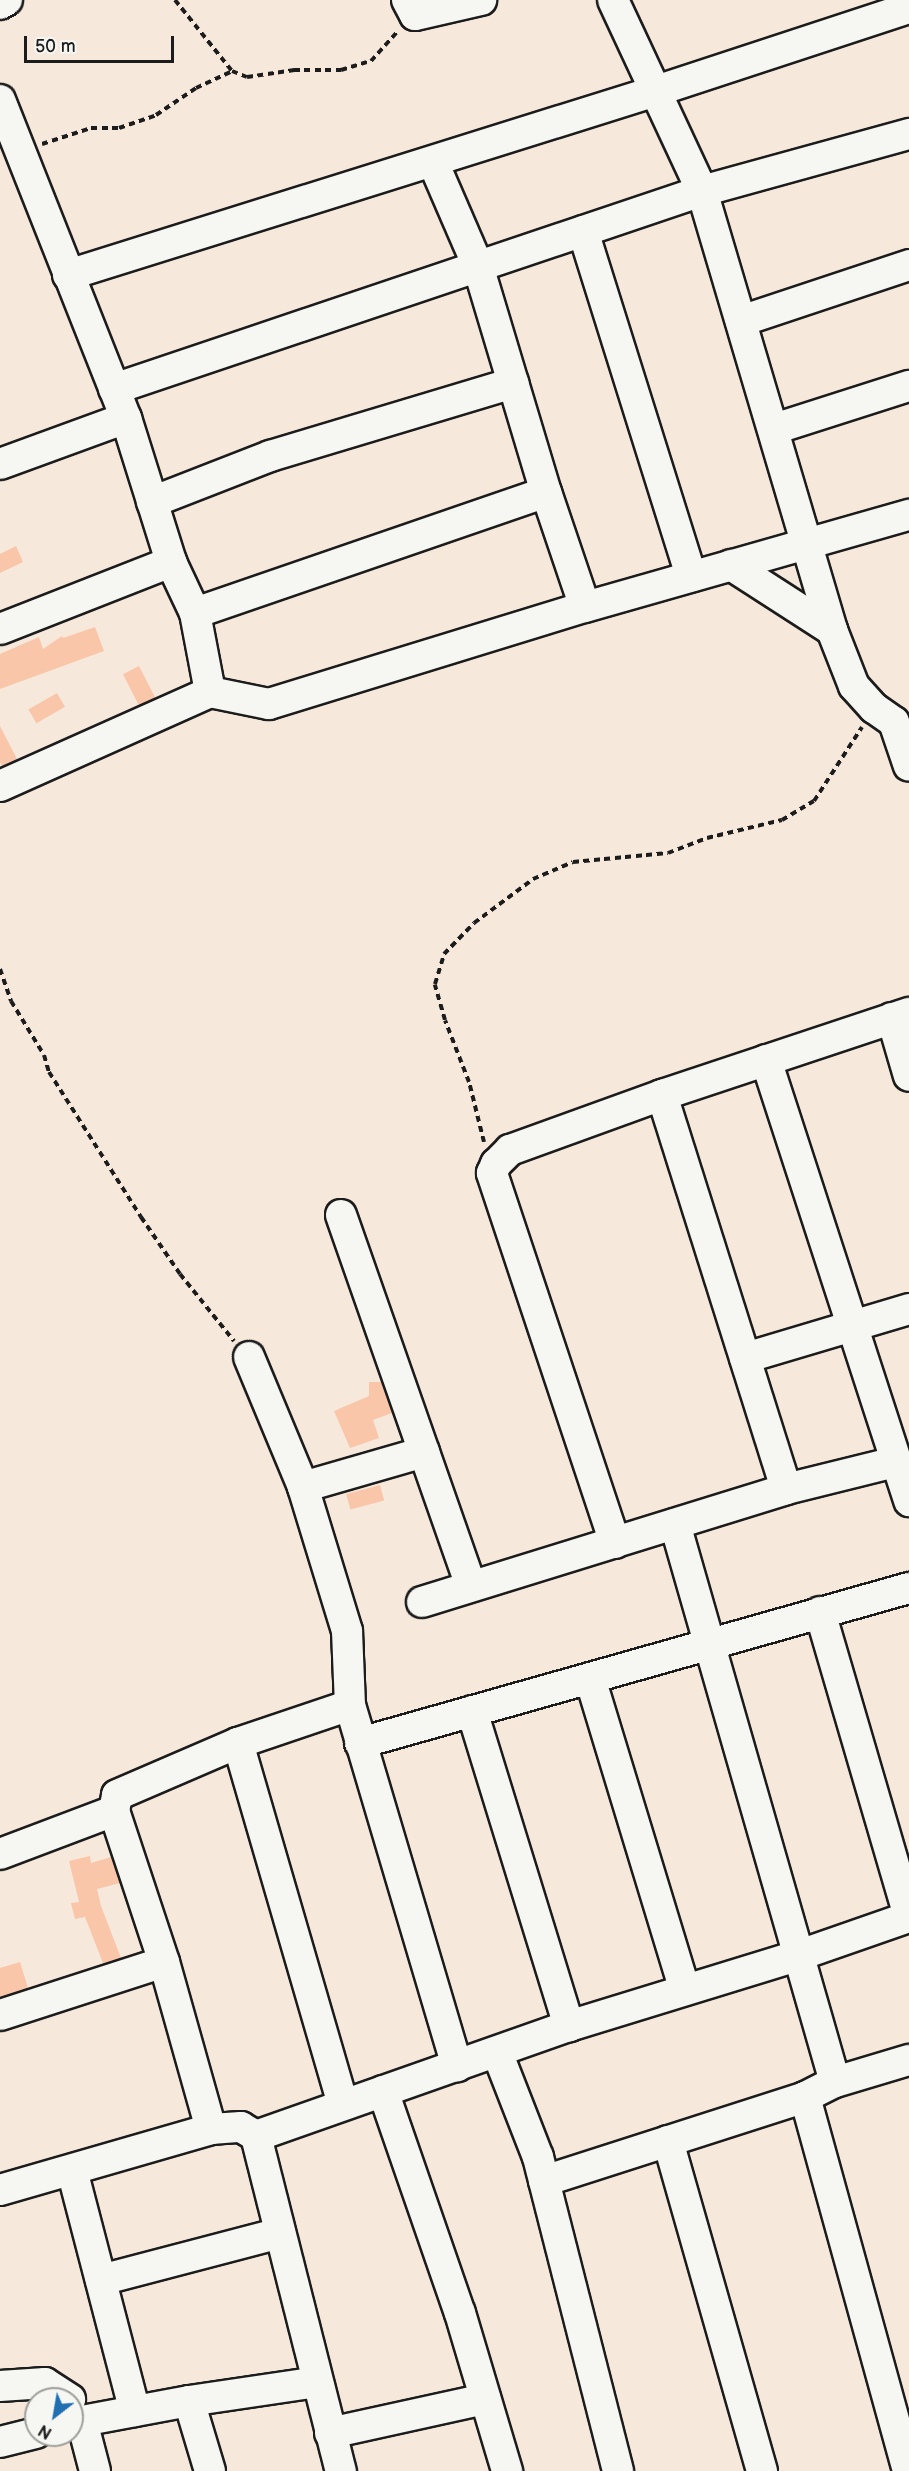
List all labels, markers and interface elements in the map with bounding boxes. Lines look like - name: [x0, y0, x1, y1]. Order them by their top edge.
- scale bar: [27, 24, 177, 62]
- text: 50 m: [35, 36, 76, 57]
- north arrow: [24, 2387, 84, 2447]
- text: N: [35, 2420, 56, 2442]

